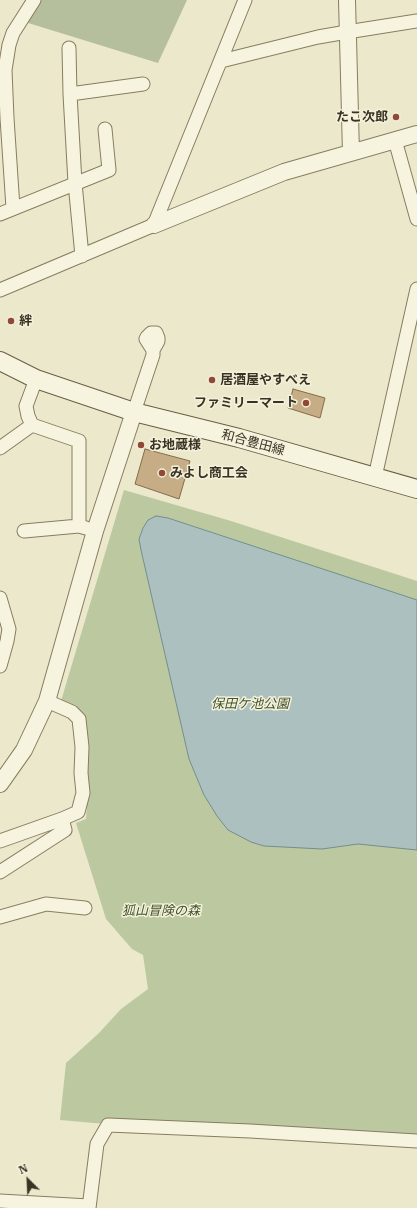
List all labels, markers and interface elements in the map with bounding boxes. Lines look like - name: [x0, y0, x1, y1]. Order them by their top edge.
- place label: たこ次郎: [336, 109, 388, 125]
- marker: たこ次郎: [391, 112, 401, 122]
- place label: 絆: [19, 313, 32, 329]
- marker: 絆: [6, 316, 16, 326]
- place label: 居酒屋やすべえ: [220, 372, 311, 388]
- marker: 居酒屋やすべえ: [207, 375, 217, 385]
- place label: ファミリーマート: [194, 395, 298, 411]
- marker: ファミリーマート: [301, 398, 311, 408]
- street label: 和合豊田線: [220, 427, 286, 459]
- place label: お地蔵様: [149, 437, 201, 453]
- marker: お地蔵様: [136, 440, 146, 450]
- place label: みよし商工会: [170, 465, 248, 481]
- marker: みよし商工会: [157, 468, 167, 478]
- park label: 保田ケ池公園: [211, 696, 289, 712]
- park label: 狐山冒険の森: [122, 903, 200, 919]
- north arrow: [8, 1160, 48, 1200]
- text: N: [16, 1161, 30, 1177]

